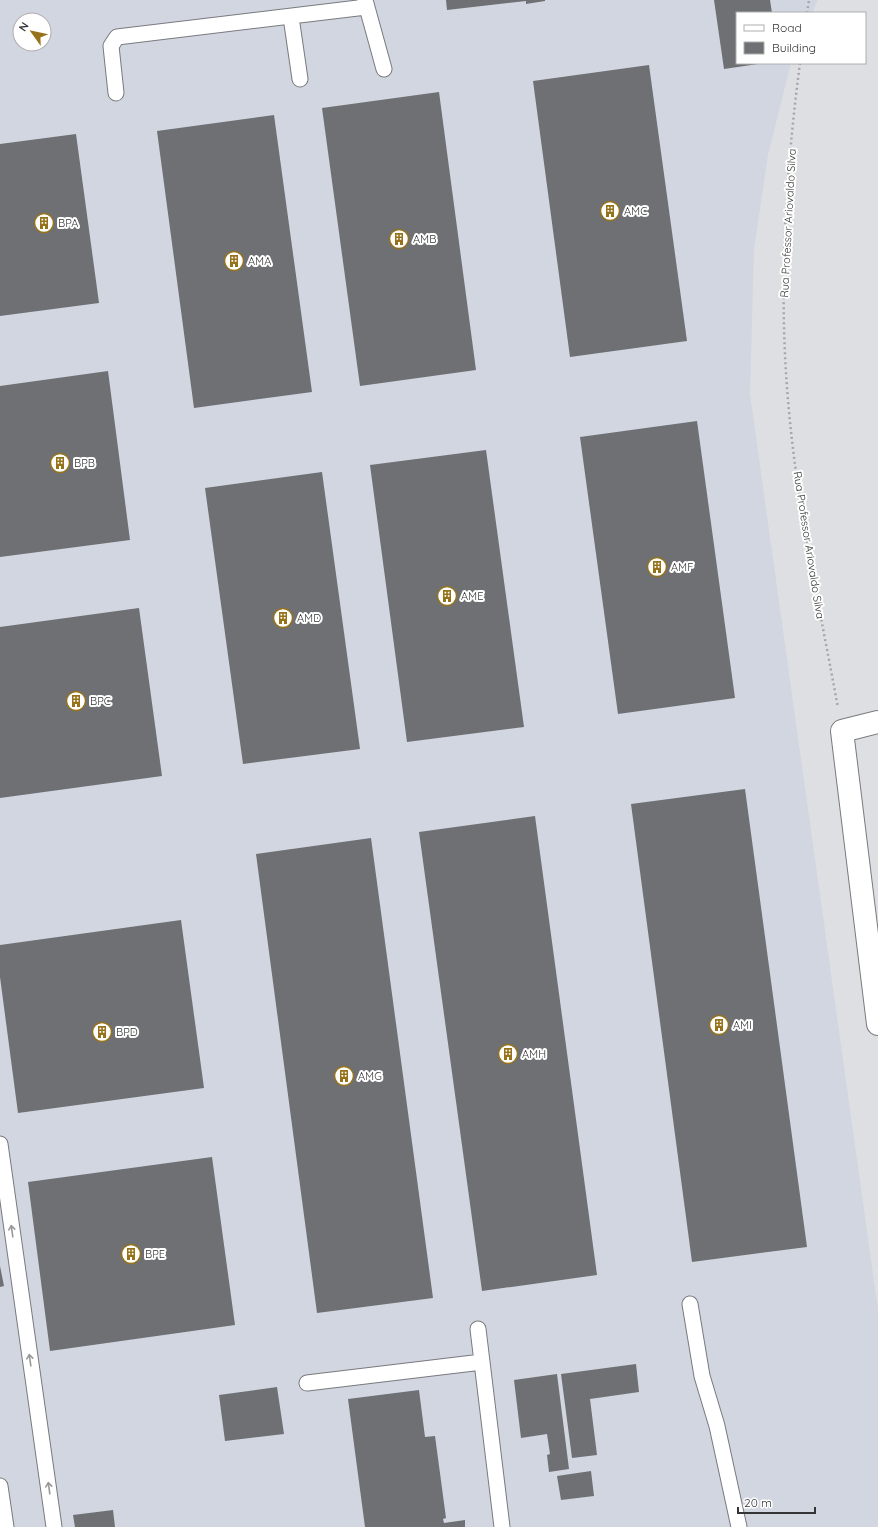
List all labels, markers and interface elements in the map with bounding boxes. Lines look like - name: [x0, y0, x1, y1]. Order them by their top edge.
- north arrow: [12, 12, 52, 52]
- legend: [736, 12, 866, 64]
- text: N: [16, 19, 32, 34]
- text: Road: [772, 20, 802, 35]
- text: Building: [772, 40, 816, 55]
- street label: Rua Professor Ariovaldo Silva: [777, 148, 799, 298]
- building icon: AMC: [599, 200, 621, 222]
- place label: AMC: [624, 204, 647, 218]
- building icon: BPA: [33, 212, 55, 234]
- place label: BPA: [58, 216, 78, 230]
- building icon: AMB: [388, 228, 410, 250]
- place label: AMB: [413, 232, 436, 246]
- building icon: AMA: [223, 250, 245, 272]
- place label: AMA: [248, 254, 271, 268]
- building icon: BPB: [49, 452, 71, 474]
- place label: BPB: [74, 456, 95, 470]
- street label: Rua Professor Ariovaldo Silva: [790, 470, 828, 620]
- building icon: AMF: [646, 556, 668, 578]
- place label: AMF: [671, 560, 693, 574]
- building icon: AME: [436, 585, 458, 607]
- place label: AME: [461, 589, 483, 603]
- building icon: AMD: [272, 607, 294, 629]
- place label: AMD: [297, 611, 321, 625]
- building icon: BPC: [65, 690, 87, 712]
- place label: BPC: [90, 694, 111, 708]
- building icon: AMI: [708, 1014, 730, 1036]
- place label: AMI: [733, 1018, 752, 1032]
- building icon: BPD: [91, 1021, 113, 1043]
- place label: BPD: [116, 1025, 138, 1039]
- building icon: AMH: [497, 1043, 519, 1065]
- place label: AMH: [522, 1047, 546, 1061]
- building icon: AMG: [333, 1065, 355, 1087]
- place label: AMG: [358, 1069, 382, 1083]
- one-way arrow: [8, 1225, 16, 1238]
- building icon: BPE: [120, 1243, 142, 1265]
- place label: BPE: [145, 1247, 165, 1261]
- one-way arrow: [26, 1354, 34, 1367]
- one-way arrow: [45, 1482, 53, 1495]
- scale bar: [738, 1489, 815, 1515]
- text: 20 m: [744, 1495, 772, 1510]

